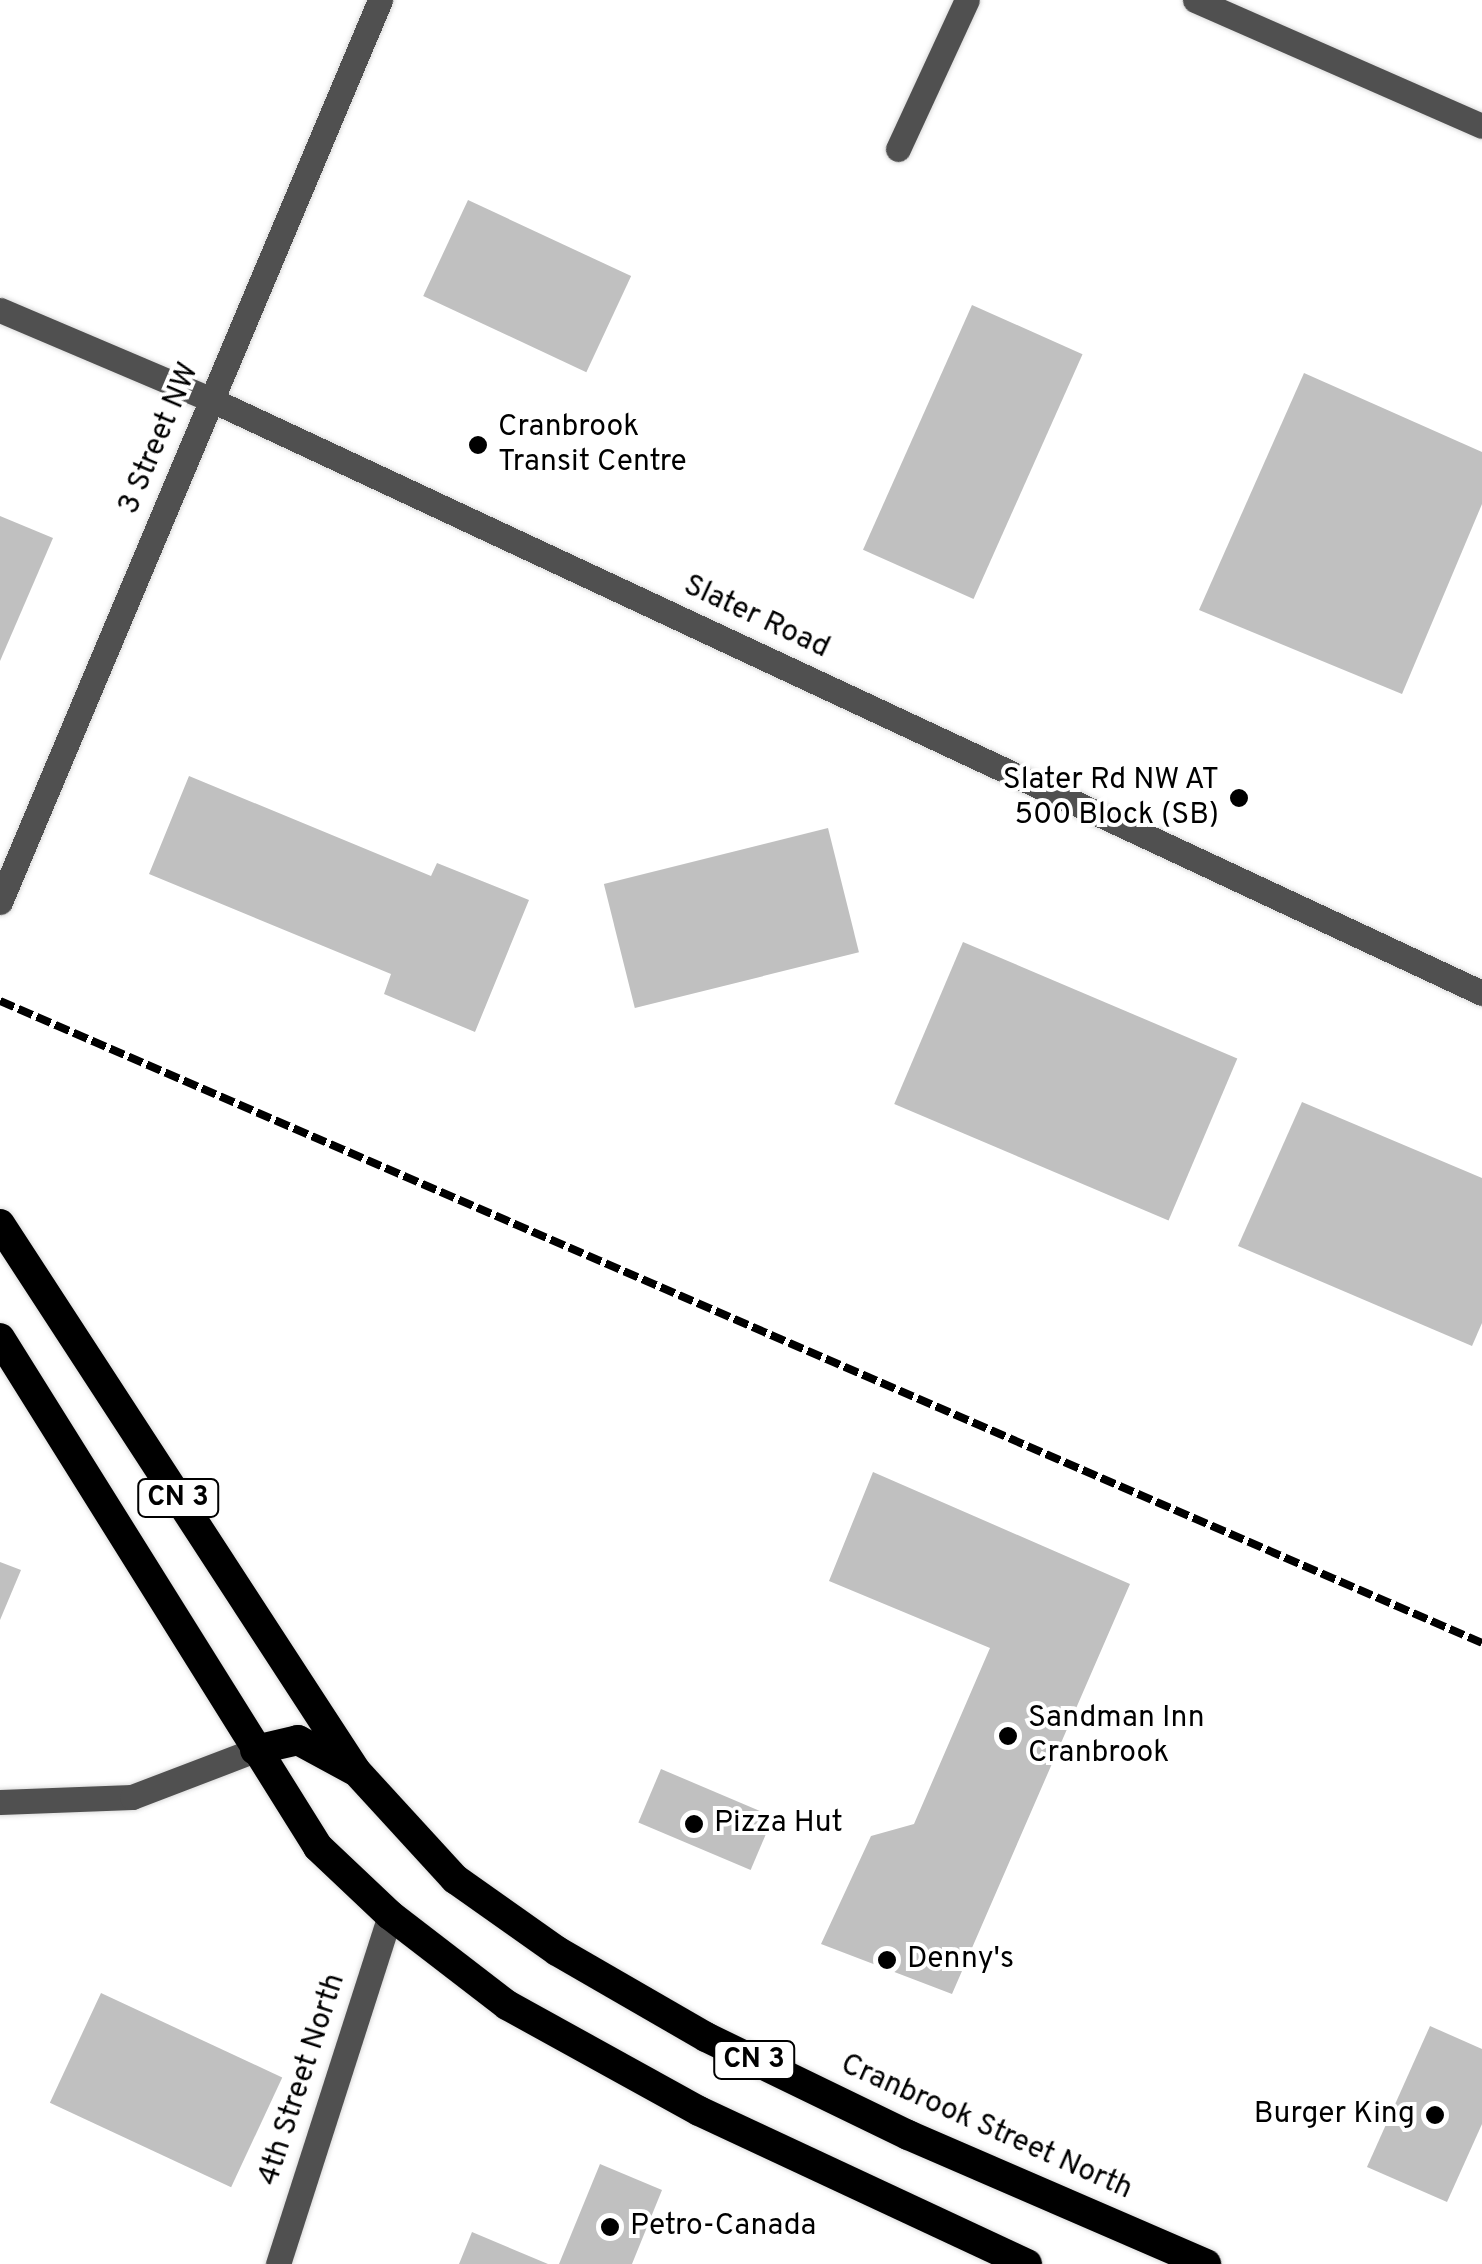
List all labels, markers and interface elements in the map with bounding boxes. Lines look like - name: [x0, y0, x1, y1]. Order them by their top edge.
- street label: 3 Street NW: [112, 358, 208, 520]
- place label: Cranbrook Transit Centre: [498, 410, 687, 480]
- marker: Cranbrook Transit Centre: [467, 434, 489, 456]
- street label: Slater Road: [677, 569, 835, 667]
- place label: Slater Rd NW AT 500 Block (SB): [1001, 763, 1219, 834]
- marker: Slater Rd NW AT 500 Block (SB): [1228, 787, 1250, 809]
- road number: CN 3: [136, 1475, 220, 1521]
- place label: Sandman Inn Cranbrook: [1028, 1701, 1205, 1772]
- marker: Sandman Inn Cranbrook: [997, 1725, 1019, 1747]
- place label: Pizza Hut: [714, 1806, 843, 1842]
- marker: Pizza Hut: [683, 1813, 705, 1835]
- place label: Denny's: [907, 1942, 1014, 1978]
- marker: Denny's: [876, 1949, 898, 1971]
- street label: 4th Street North: [252, 1970, 354, 2190]
- road number: CN 3: [712, 2037, 796, 2083]
- street label: Cranbrook Street North: [835, 2047, 1137, 2209]
- place label: Burger King: [1254, 2097, 1415, 2133]
- marker: Burger King: [1424, 2104, 1446, 2126]
- place label: Petro-Canada: [630, 2209, 816, 2245]
- marker: Petro-Canada: [599, 2216, 621, 2238]

